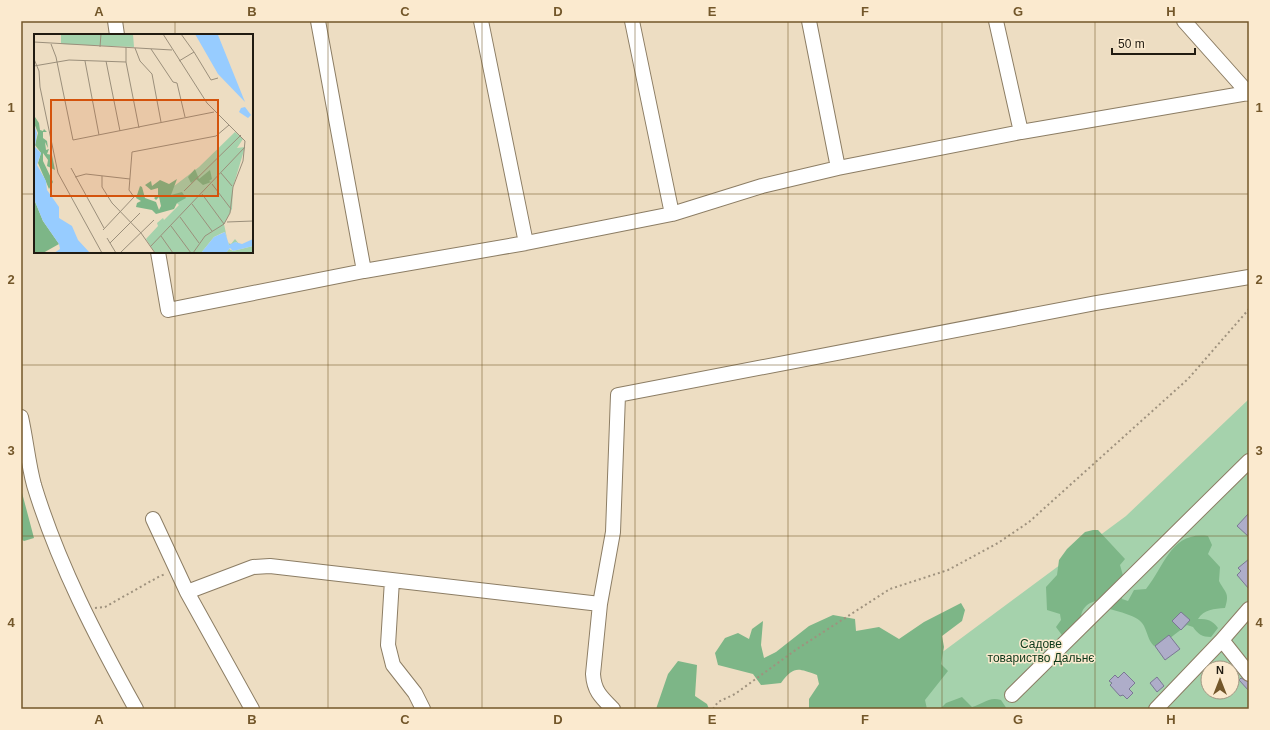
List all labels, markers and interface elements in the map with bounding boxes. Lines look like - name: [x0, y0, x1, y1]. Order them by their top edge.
- text: A: [94, 4, 104, 19]
- text: B: [247, 4, 257, 19]
- text: C: [400, 4, 410, 19]
- text: D: [553, 4, 563, 19]
- text: E: [708, 4, 717, 19]
- text: F: [861, 4, 869, 19]
- text: G: [1013, 4, 1023, 19]
- text: H: [1166, 4, 1176, 19]
- scale bar: [1112, 30, 1195, 56]
- inset map: [34, 34, 253, 253]
- text: 50 m: [1118, 37, 1145, 51]
- text: 1: [7, 100, 15, 115]
- text: 1: [1255, 100, 1263, 115]
- text: 2: [7, 272, 15, 287]
- text: 2: [1255, 272, 1263, 287]
- text: 3: [7, 443, 15, 458]
- text: 3: [1255, 443, 1263, 458]
- text: 4: [7, 615, 15, 630]
- text: 4: [1255, 615, 1263, 630]
- park label: Садове товариство Дальнє: [988, 637, 1094, 665]
- north arrow: [1200, 660, 1240, 700]
- text: N: [1216, 664, 1224, 676]
- text: A: [94, 712, 104, 727]
- text: B: [247, 712, 257, 727]
- text: C: [400, 712, 410, 727]
- text: D: [553, 712, 563, 727]
- text: E: [708, 712, 717, 727]
- text: F: [861, 712, 869, 727]
- text: G: [1013, 712, 1023, 727]
- text: H: [1166, 712, 1176, 727]

